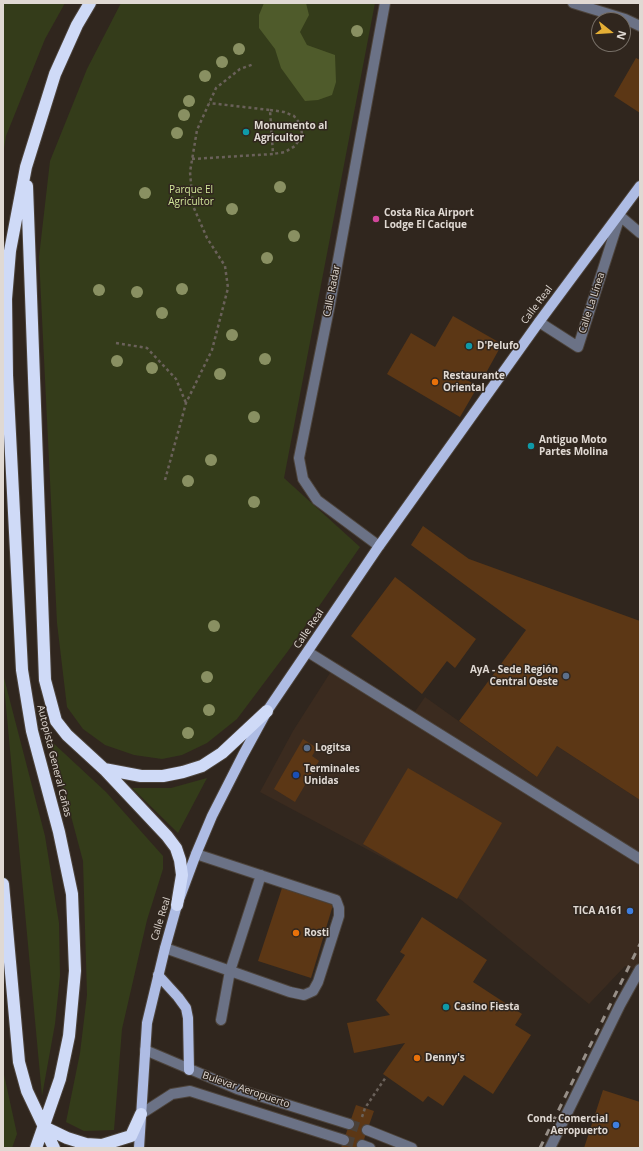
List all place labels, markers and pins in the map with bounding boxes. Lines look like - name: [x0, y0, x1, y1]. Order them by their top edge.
- place label: Monumento al Agricultor: [254, 120, 327, 144]
- marker: Monumento al Agricultor: [241, 127, 251, 137]
- place label: Costa Rica Airport Lodge El Cacique: [384, 207, 474, 230]
- marker: Costa Rica Airport Lodge El Cacique: [371, 214, 381, 224]
- place label: D'Pelufo: [477, 340, 519, 352]
- marker: D'Pelufo: [464, 341, 474, 351]
- place label: Restaurante Oriental: [443, 370, 505, 394]
- marker: Restaurante Oriental: [430, 377, 440, 387]
- place label: Antiguo Moto Partes Molina: [539, 434, 608, 458]
- marker: Antiguo Moto Partes Molina: [526, 441, 536, 451]
- place label: AyA - Sede Región Central Oeste: [470, 664, 558, 688]
- marker: AyA - Sede Región Central Oeste: [561, 671, 571, 681]
- place label: Logitsa: [315, 742, 351, 754]
- marker: Logitsa: [302, 743, 312, 753]
- place label: Terminales Unidas: [304, 763, 360, 786]
- marker: Terminales Unidas: [291, 770, 301, 780]
- place label: TICA A161: [573, 905, 622, 917]
- marker: TICA A161: [625, 906, 635, 916]
- place label: Rosti: [304, 927, 329, 939]
- marker: Rosti: [291, 928, 301, 938]
- place label: Casino Fiesta: [454, 1001, 520, 1013]
- marker: Casino Fiesta: [441, 1002, 451, 1012]
- place label: Denny's: [425, 1052, 465, 1064]
- marker: Denny's: [412, 1053, 422, 1063]
- place label: Cond. Comercial Aeropuerto: [527, 1113, 608, 1136]
- marker: Cond. Comercial Aeropuerto: [611, 1120, 621, 1130]

